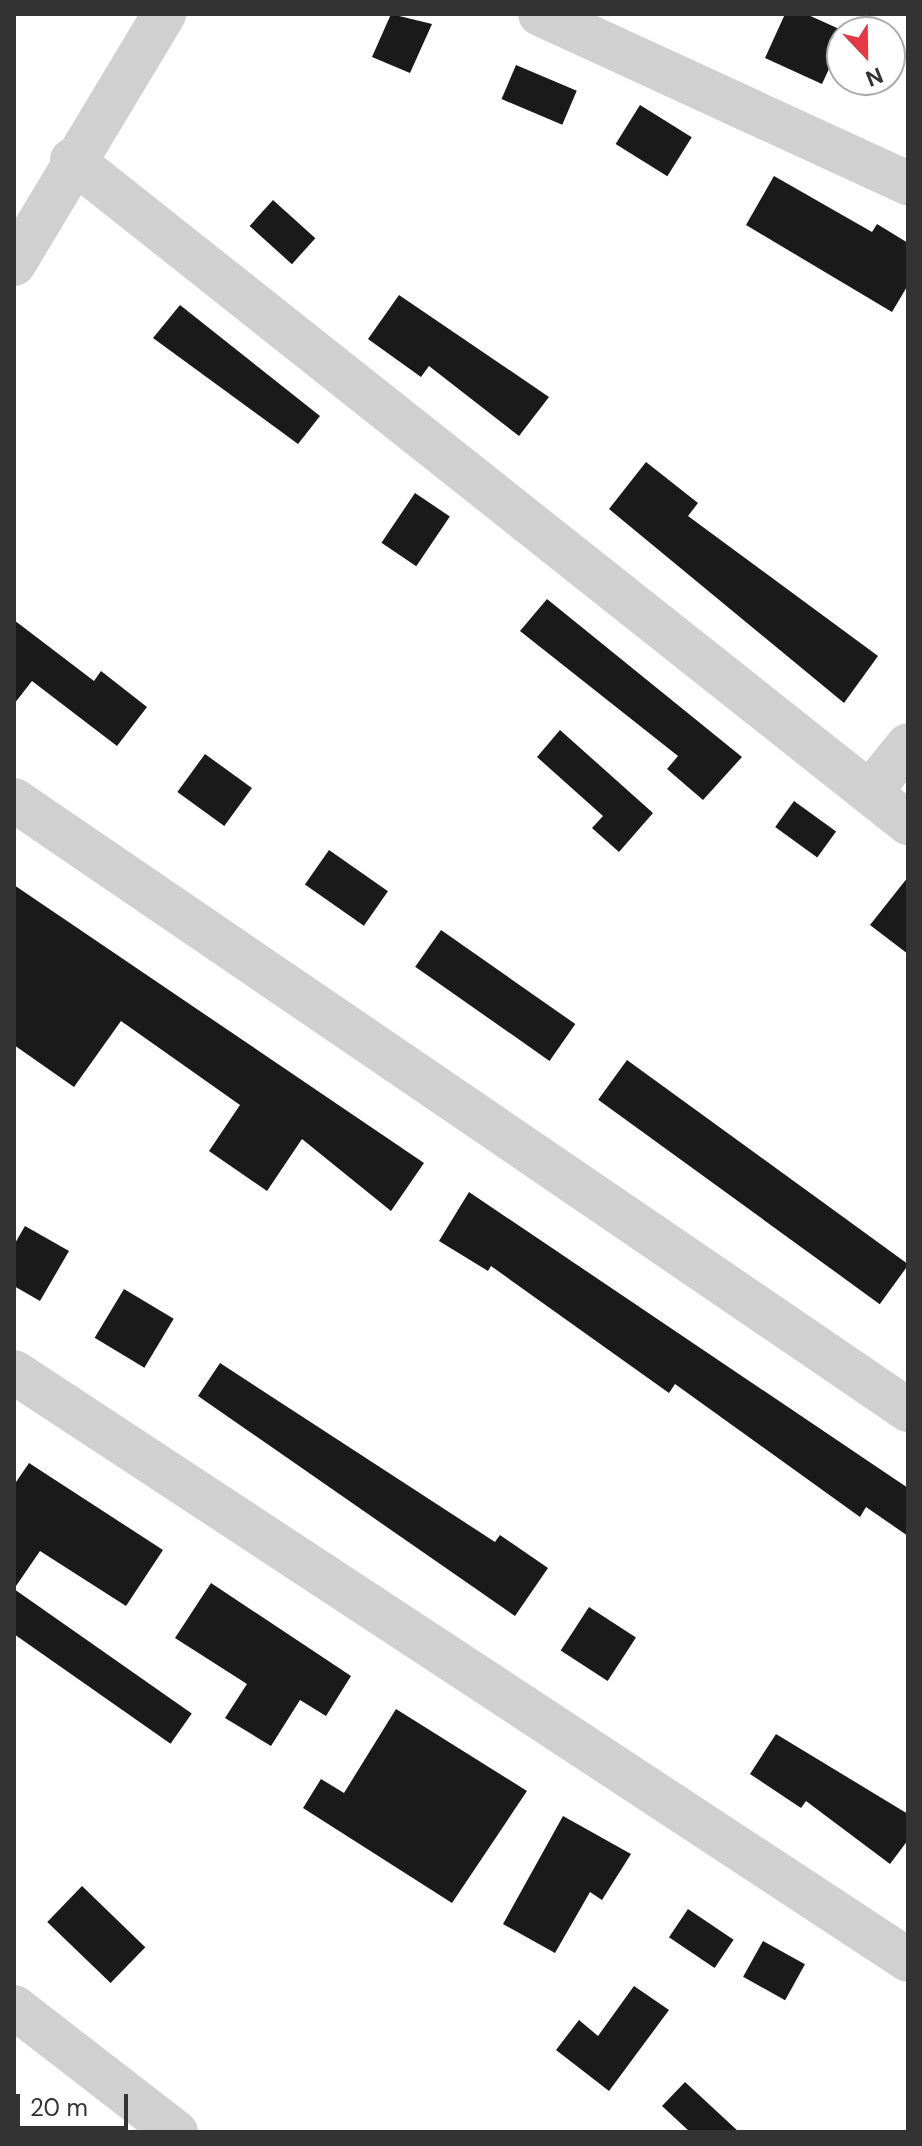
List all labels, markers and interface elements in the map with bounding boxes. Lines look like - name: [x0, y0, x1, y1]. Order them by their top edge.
- north arrow: [826, 16, 906, 96]
- text: N: [862, 60, 887, 93]
- scale bar: [20, 2078, 132, 2128]
- text: 20 m: [30, 2092, 88, 2123]

